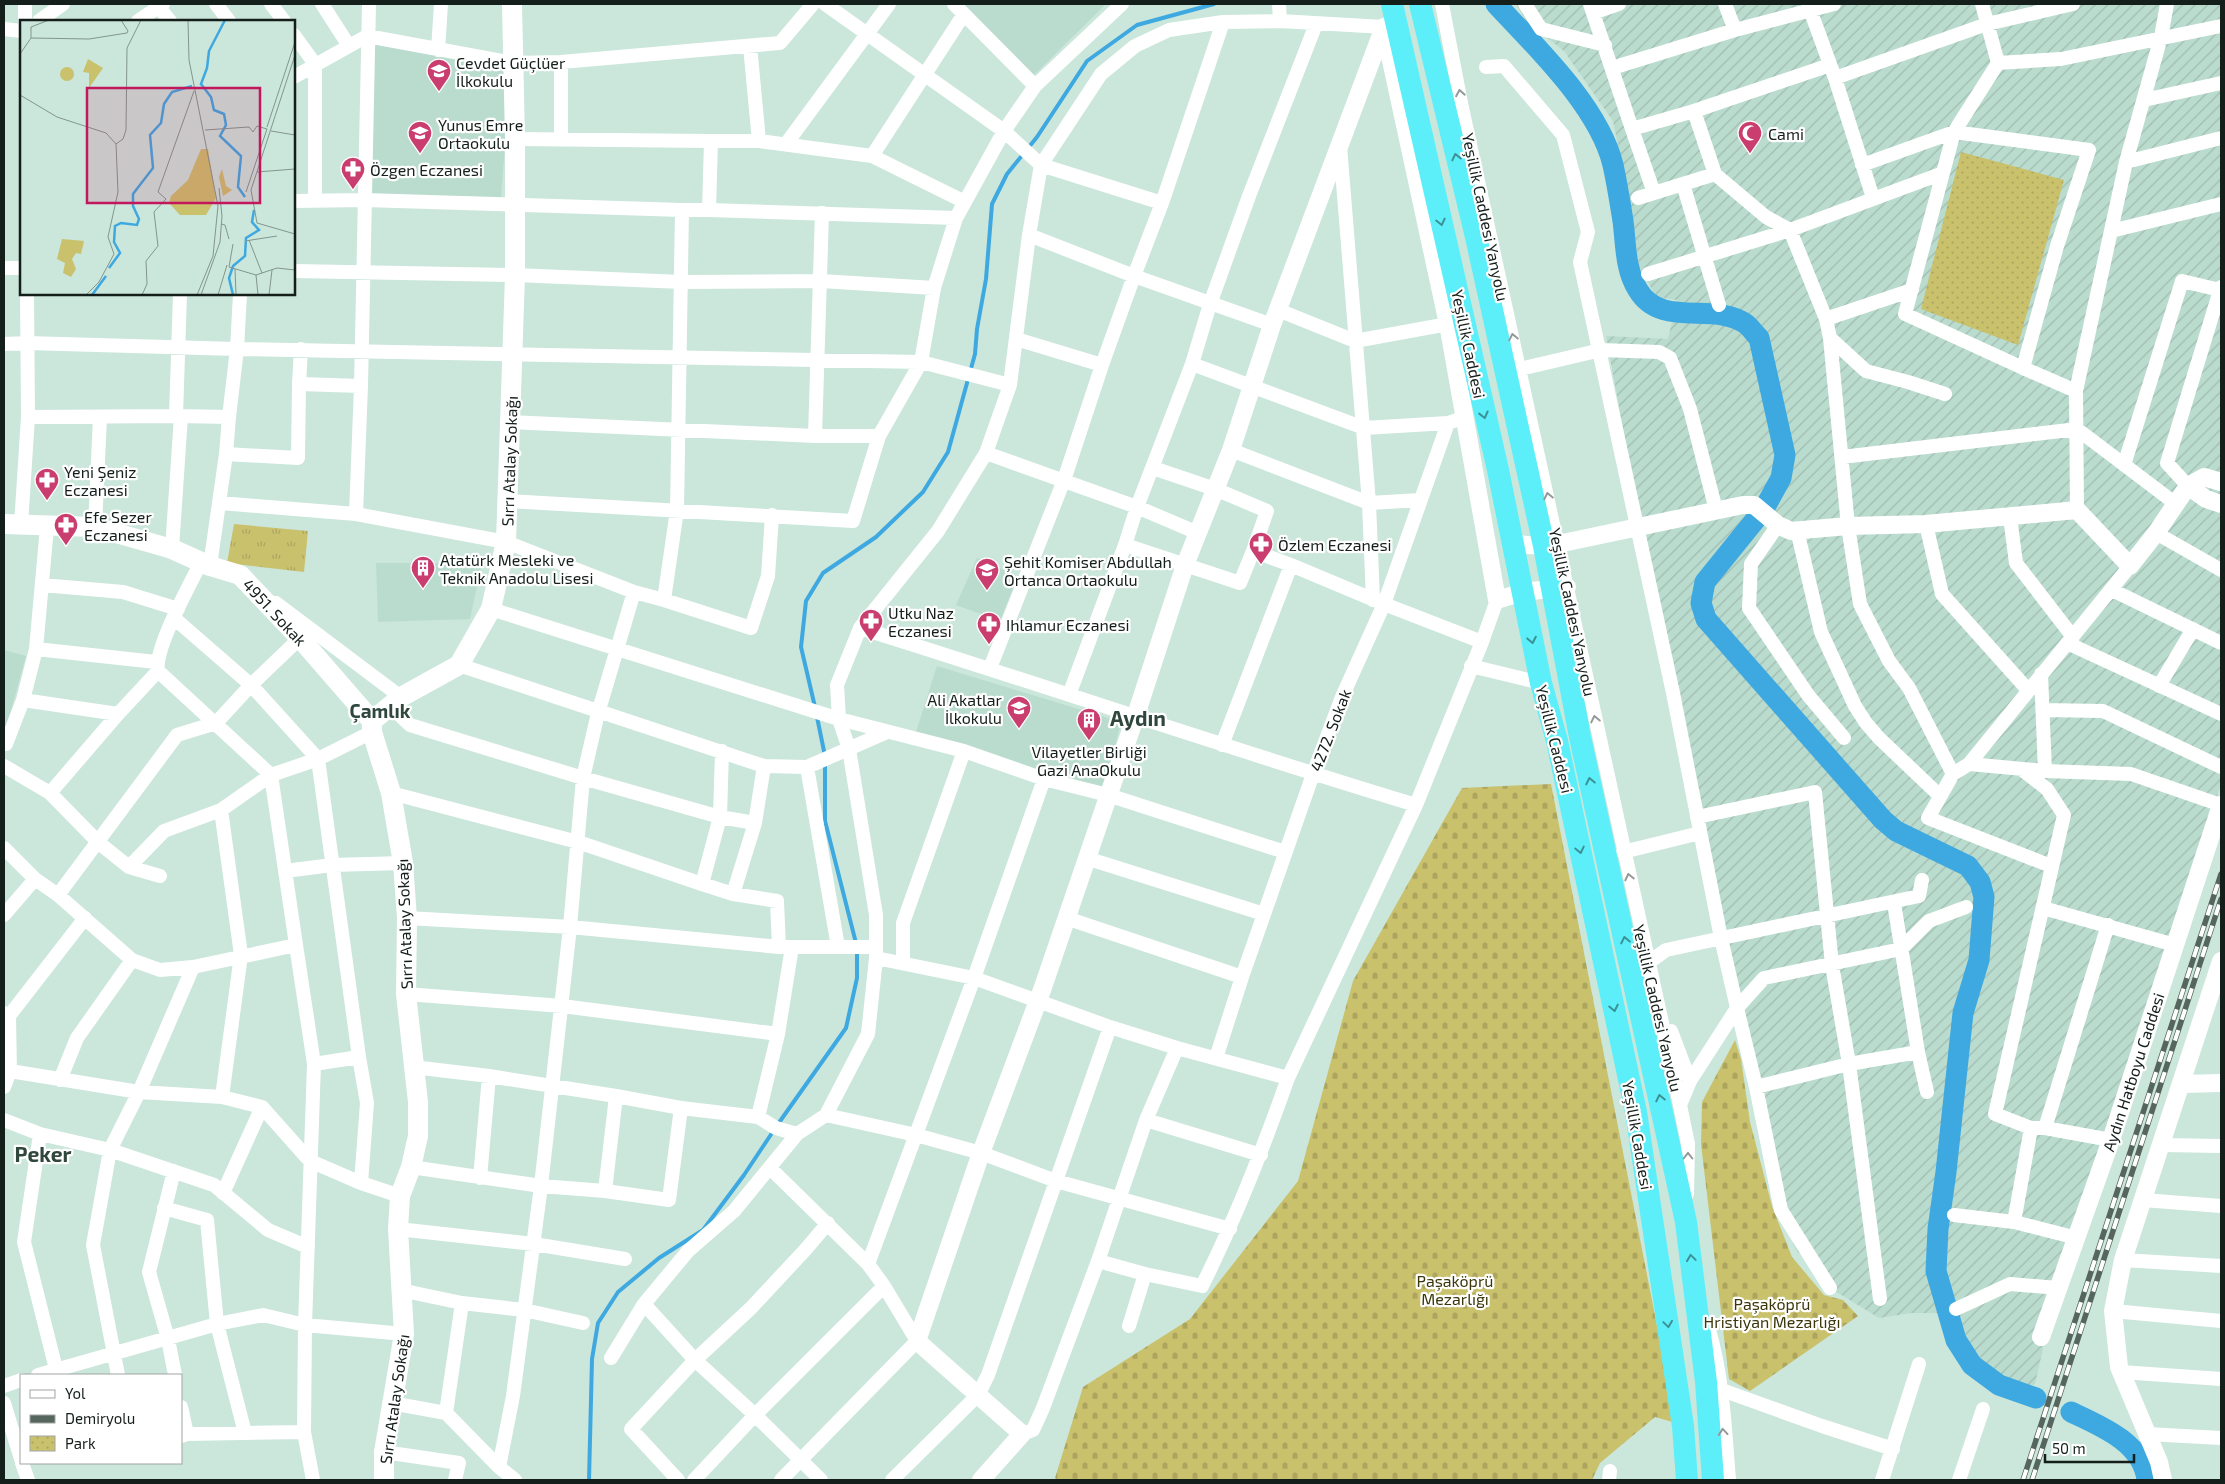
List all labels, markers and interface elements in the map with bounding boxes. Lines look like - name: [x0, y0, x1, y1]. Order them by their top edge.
- inset map: [20, 20, 295, 295]
- place label: Cevdet Güçlüer İlkokulu: [456, 53, 566, 90]
- school or university icon: Cevdet Güçlüer İlkokulu: [426, 58, 452, 92]
- one-way arrow: [1455, 89, 1465, 98]
- place label: Yunus Emre Ortaokulu: [438, 115, 523, 152]
- school or university icon: Yunus Emre Ortaokulu: [407, 120, 433, 154]
- mosque icon: Cami: [1737, 120, 1763, 154]
- place label: Cami: [1768, 124, 1804, 143]
- street label: Yeşillik Caddesi Yanyolu: [1458, 131, 1513, 303]
- one-way arrow: [1451, 152, 1462, 161]
- pharmacy icon: Özgen Eczanesi: [340, 156, 366, 190]
- place label: Özgen Eczanesi: [370, 160, 483, 179]
- one-way arrow: [1435, 218, 1446, 226]
- street label: Yeşillik Caddesi: [1447, 288, 1490, 400]
- one-way arrow: [1508, 333, 1518, 342]
- street label: Sırrı Atalay Sokağı: [497, 395, 521, 527]
- one-way arrow: [1478, 410, 1489, 419]
- place label: Yeni Şeniz Eczanesi: [64, 462, 136, 499]
- pharmacy icon: Yeni Şeniz Eczanesi: [34, 467, 60, 501]
- one-way arrow: [1543, 492, 1554, 501]
- place label: Efe Sezer Eczanesi: [84, 507, 152, 544]
- pharmacy icon: Efe Sezer Eczanesi: [53, 512, 79, 546]
- street label: Yeşillik Caddesi Yanyolu: [1545, 526, 1600, 698]
- pharmacy icon: Özlem Eczanesi: [1248, 531, 1274, 565]
- place label: Özlem Eczanesi: [1278, 535, 1392, 554]
- place label: Atatürk Mesleki ve Teknik Anadolu Lisesi: [440, 550, 593, 587]
- place label: Şehit Komiser Abdullah Ortanca Ortaokulu: [1004, 552, 1172, 589]
- building icon: Atatürk Mesleki ve Teknik Anadolu Lisesi: [410, 555, 436, 589]
- school or university icon: Şehit Komiser Abdullah Ortanca Ortaokulu: [974, 557, 1000, 591]
- street label: 4951. Sokak: [239, 575, 311, 649]
- place label: Utku Naz Eczanesi: [888, 603, 954, 640]
- pharmacy icon: Utku Naz Eczanesi: [858, 608, 884, 642]
- pharmacy icon: Ihlamur Eczanesi: [976, 611, 1002, 645]
- place label: Ihlamur Eczanesi: [1006, 615, 1130, 634]
- one-way arrow: [1527, 636, 1537, 645]
- street label: Yeşillik Caddesi: [1531, 683, 1578, 795]
- street label: 4272. Sokak: [1306, 686, 1354, 774]
- place label: Ali Akatlar İlkokulu: [927, 690, 1003, 727]
- school or university icon: Ali Akatlar İlkokulu: [1006, 695, 1032, 729]
- district label: Çamlık: [350, 699, 411, 723]
- district label: Aydın: [1110, 705, 1166, 731]
- building icon: Vilayetler Birliği Gazi AnaOkulu: [1076, 707, 1102, 741]
- one-way arrow: [1590, 714, 1601, 723]
- place label: Vilayetler Birliği Gazi AnaOkulu: [1031, 742, 1147, 779]
- one-way arrow: [1585, 776, 1596, 785]
- one-way arrow: [1575, 845, 1585, 854]
- street label: Sırrı Atalay Sokağı: [392, 858, 416, 990]
- one-way arrow: [1624, 873, 1635, 882]
- street label: Yeşillik Caddesi Yanyolu: [1628, 922, 1687, 1094]
- one-way arrow: [1620, 935, 1631, 944]
- street label: Aydın Hatboyu Caddesi: [2098, 990, 2168, 1154]
- one-way arrow: [1609, 1004, 1619, 1013]
- street label: Yeşillik Caddesi: [1618, 1079, 1657, 1191]
- one-way arrow: [1655, 1094, 1666, 1103]
- district label: Peker: [15, 1141, 71, 1166]
- one-way arrow: [1683, 1152, 1693, 1160]
- one-way arrow: [1686, 1253, 1697, 1261]
- park label: Paşaköprü Mezarlığı: [1417, 1271, 1493, 1308]
- park label: Paşaköprü Hristiyan Mezarlığı: [1704, 1294, 1840, 1331]
- one-way arrow: [1662, 1320, 1673, 1328]
- street label: Sırrı Atalay Sokağı: [375, 1333, 413, 1465]
- legend: [20, 1374, 182, 1464]
- text: Yol: [65, 1384, 86, 1402]
- text: Demiryolu: [65, 1409, 135, 1427]
- one-way arrow: [1718, 1427, 1729, 1435]
- scale bar: [2045, 1432, 2134, 1464]
- text: Park: [65, 1434, 96, 1452]
- text: 50 m: [2052, 1439, 2086, 1457]

